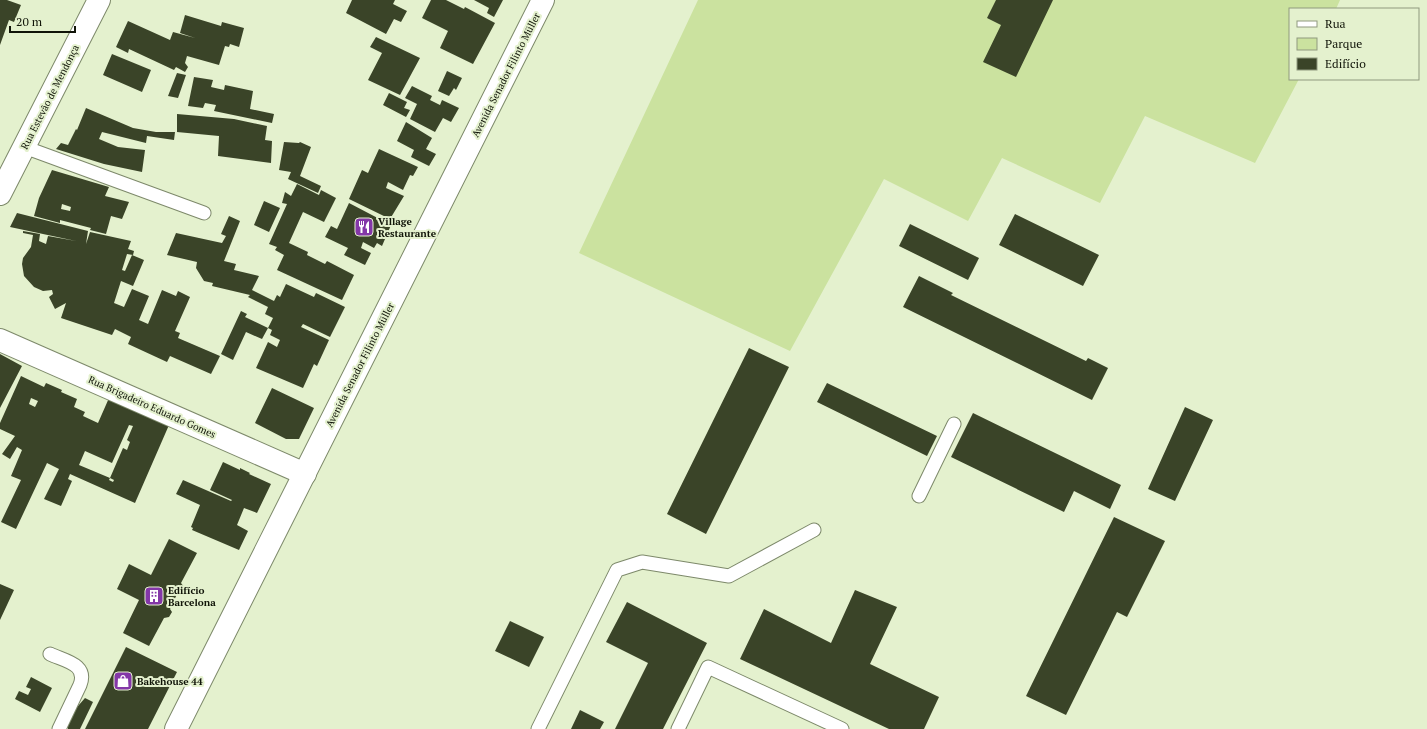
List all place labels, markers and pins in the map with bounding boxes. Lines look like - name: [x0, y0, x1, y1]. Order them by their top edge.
- place label: Village Restaurante: [378, 215, 437, 240]
- restaurant icon: Village Restaurante: [353, 216, 375, 238]
- place label: Edifício Barcelona: [168, 584, 216, 609]
- building icon: Edifício Barcelona: [143, 585, 165, 607]
- shop icon: Bakehouse 44: [112, 670, 134, 692]
- place label: Bakehouse 44: [137, 675, 203, 688]

